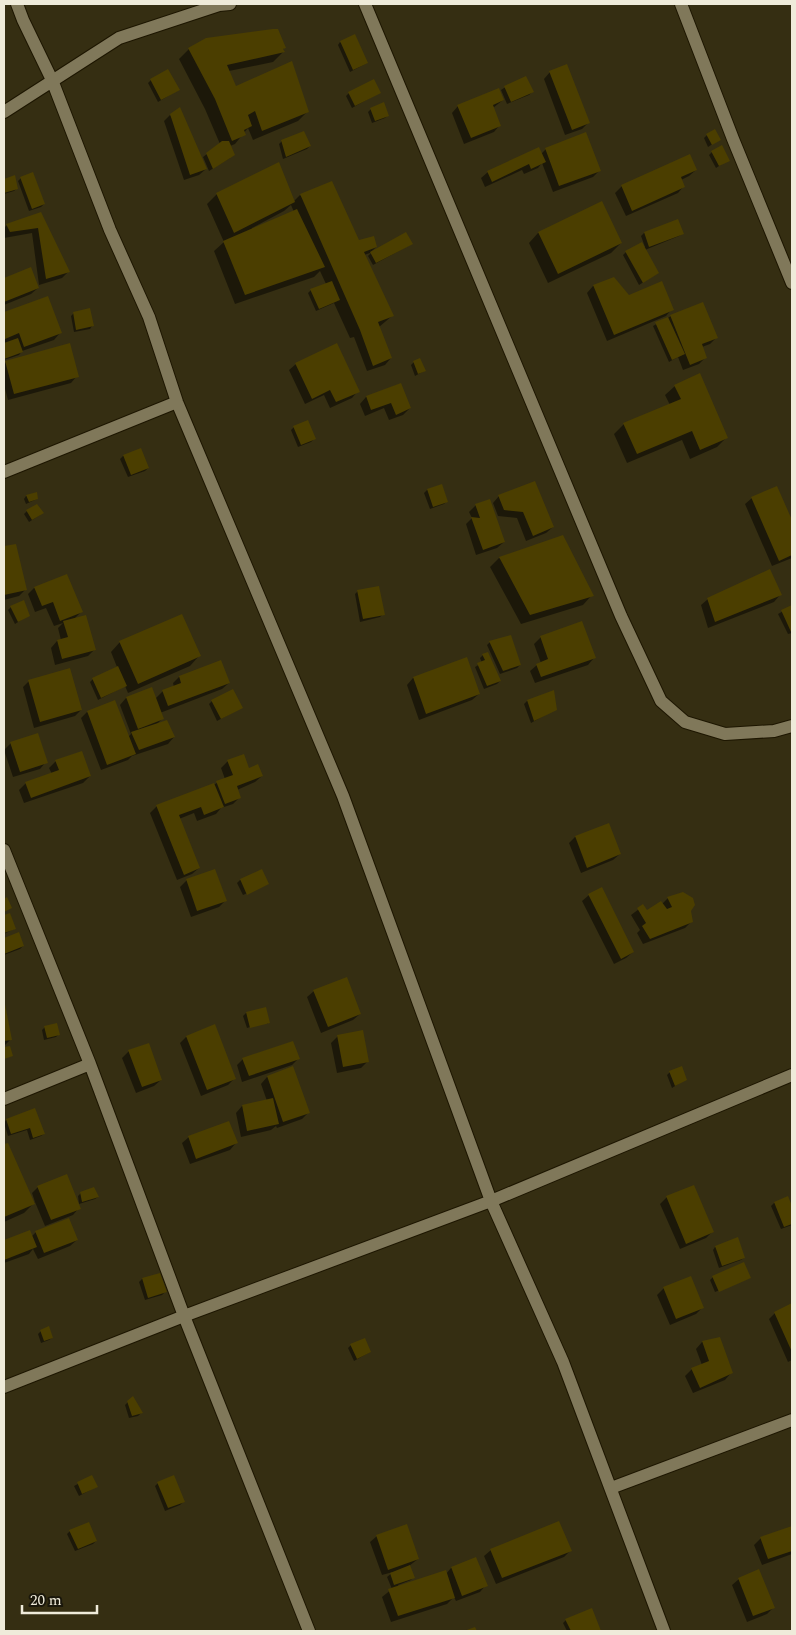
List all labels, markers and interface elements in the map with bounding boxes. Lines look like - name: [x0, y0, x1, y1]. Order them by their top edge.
- scale bar: [22, 1582, 98, 1614]
- text: 20 m: [30, 1589, 62, 1612]

